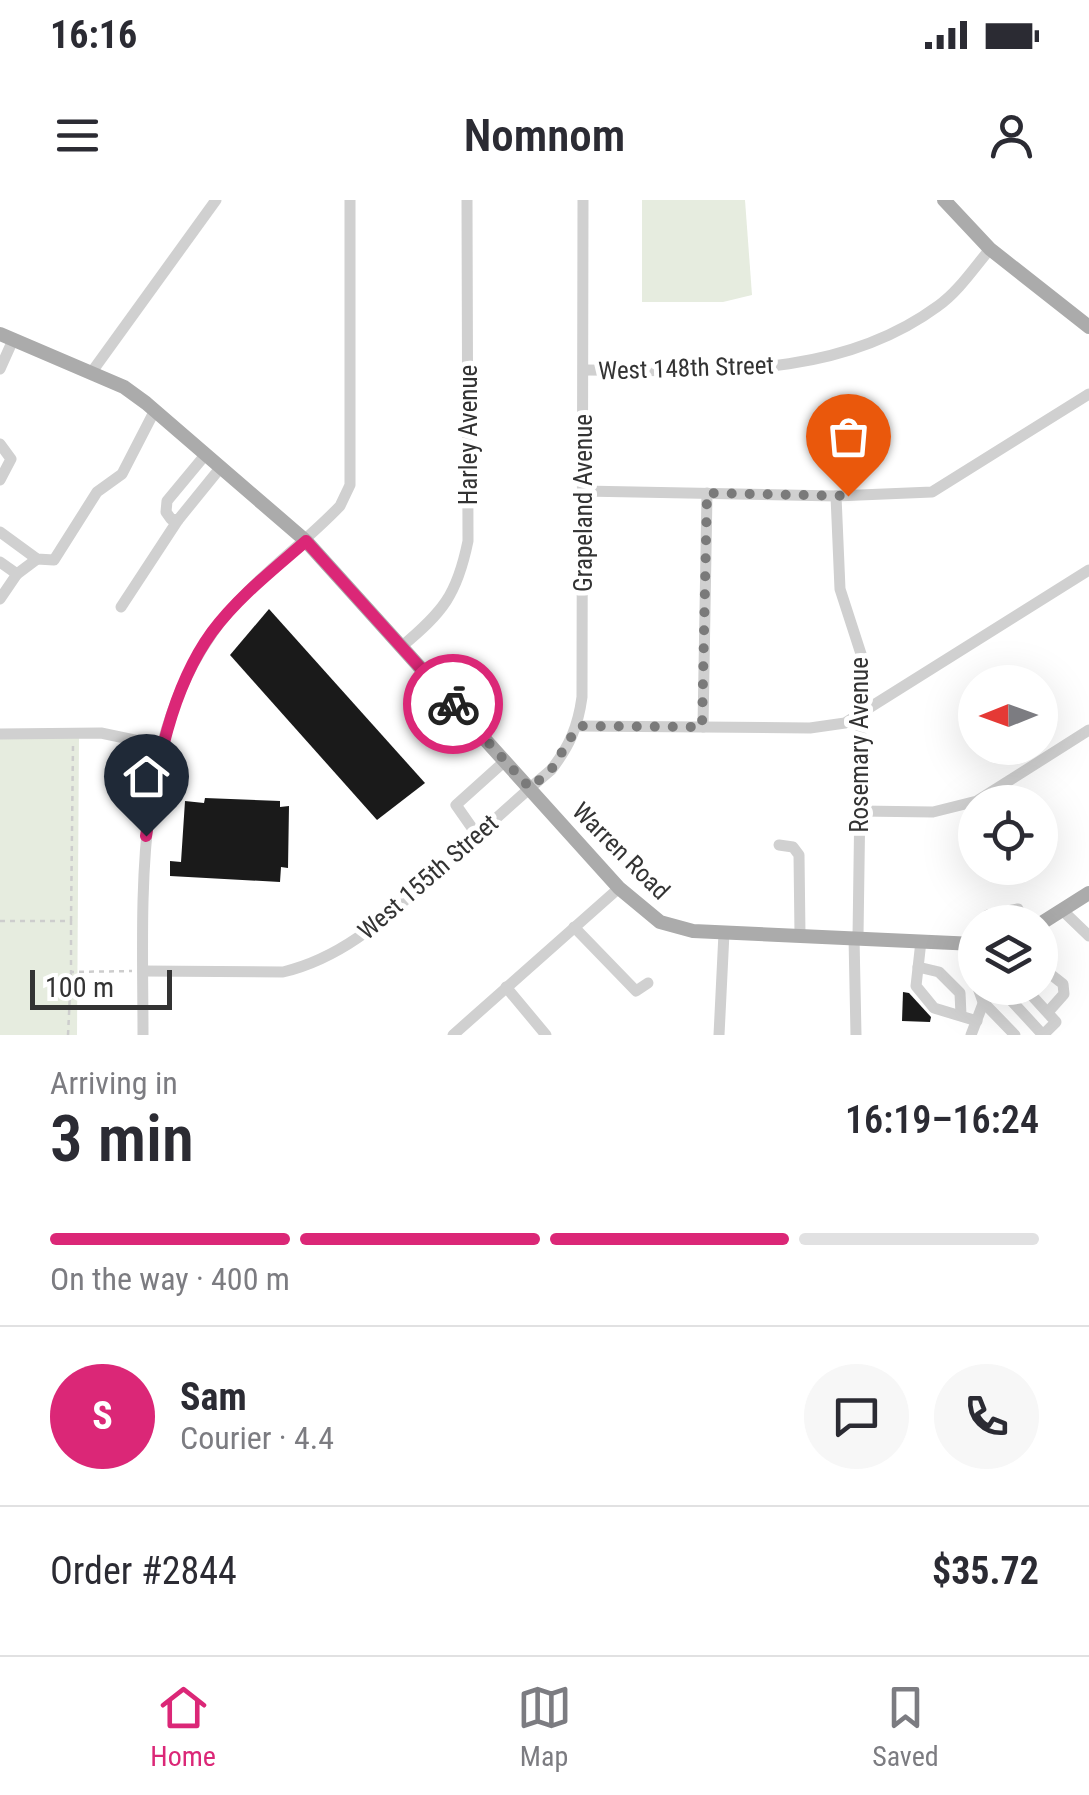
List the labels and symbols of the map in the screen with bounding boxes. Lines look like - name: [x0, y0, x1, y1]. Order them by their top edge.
- street label: West 148th Street: [598, 350, 774, 386]
- street label: Harley Avenue: [454, 365, 483, 505]
- pin: [806, 394, 891, 497]
- street label: Grapeland Avenue: [569, 414, 598, 592]
- courier: [403, 654, 503, 754]
- street label: Rosemary Avenue: [845, 657, 874, 833]
- north arrow: [958, 665, 1058, 765]
- pin: [104, 734, 189, 837]
- street label: Warren Road: [566, 796, 676, 906]
- street label: West 155th Street: [352, 808, 504, 946]
- scale bar: [30, 965, 172, 1010]

